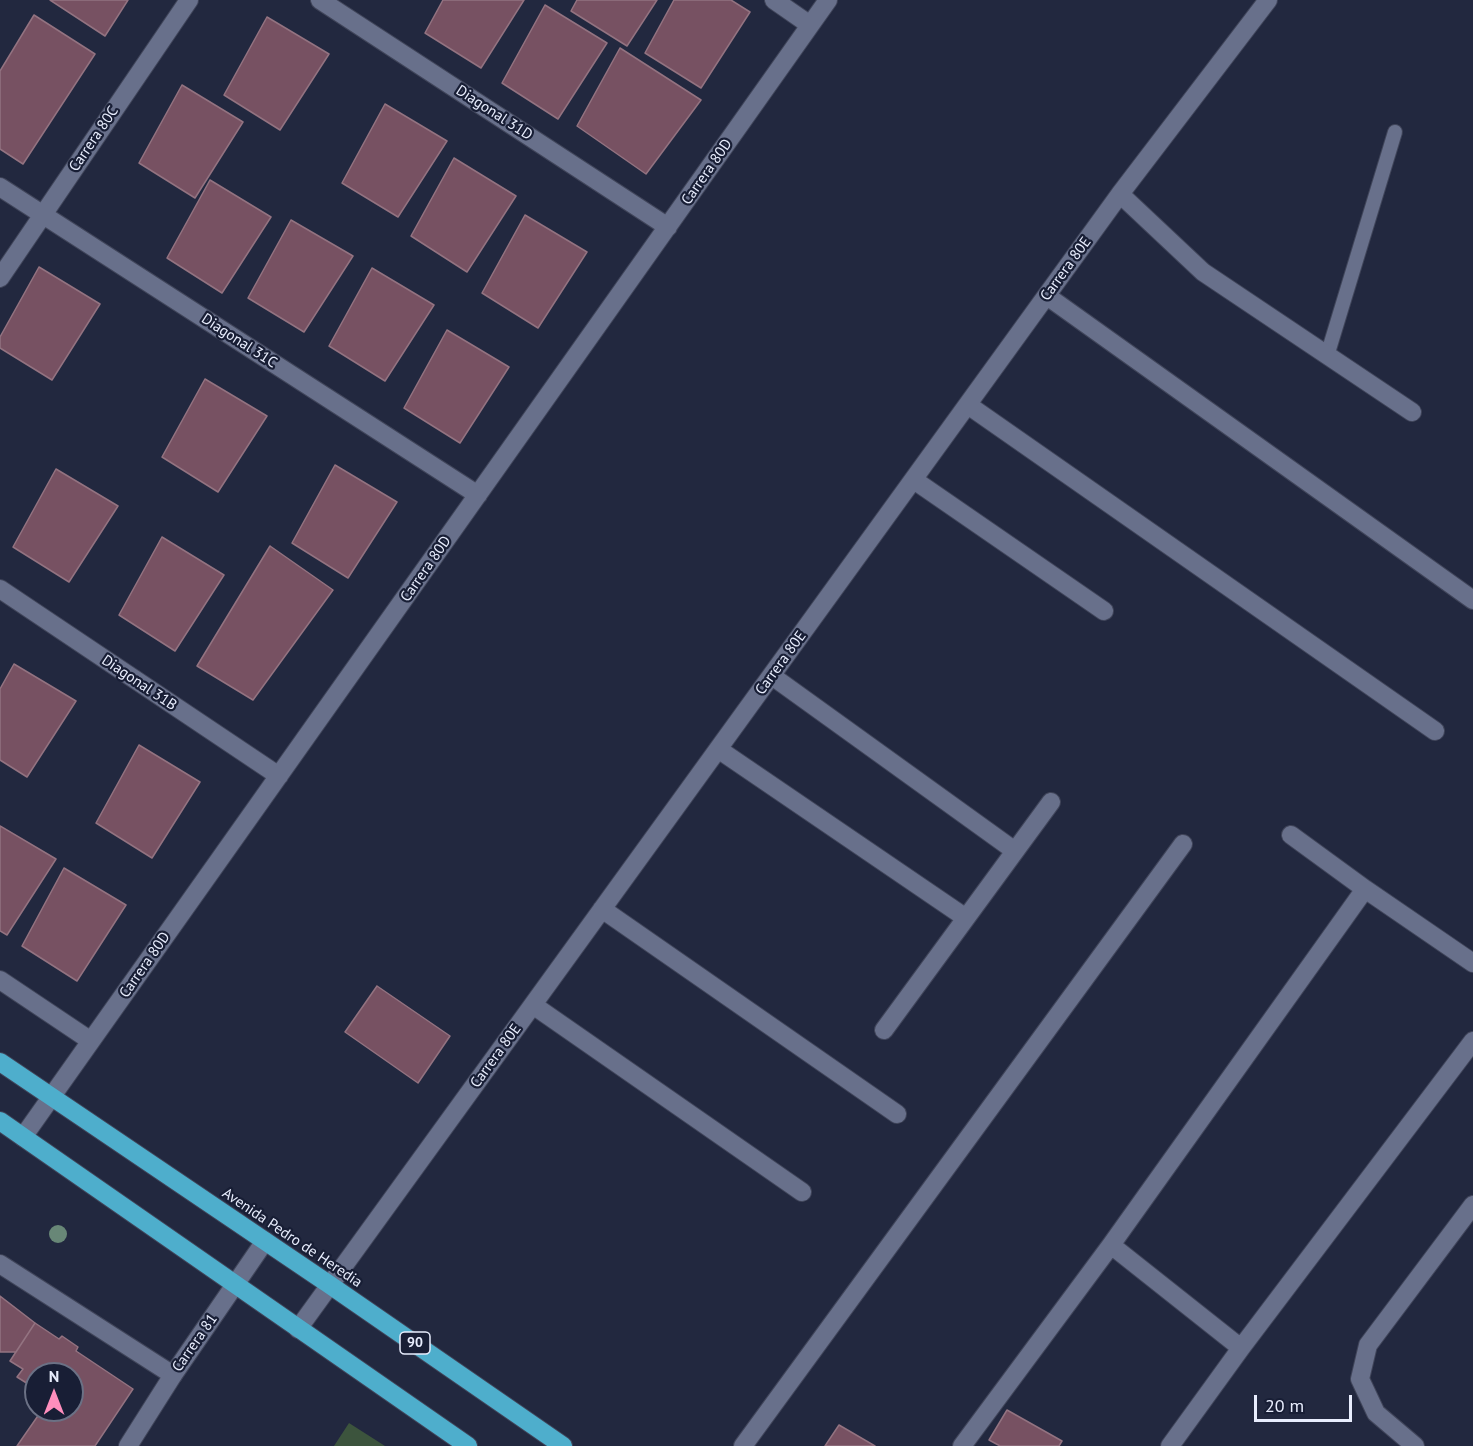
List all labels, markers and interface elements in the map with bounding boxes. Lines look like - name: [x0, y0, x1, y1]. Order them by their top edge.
- street label: Diagonal 31D: [452, 82, 536, 144]
- street label: Carrera 80C: [66, 103, 122, 175]
- street label: Carrera 80D: [678, 136, 736, 208]
- street label: Carrera 80E: [1037, 234, 1095, 304]
- street label: Diagonal 31C: [198, 310, 280, 372]
- street label: Carrera 80D: [397, 533, 455, 605]
- street label: Carrera 80E: [752, 628, 810, 698]
- street label: Diagonal 31B: [98, 651, 180, 715]
- street label: Carrera 80D: [116, 929, 174, 1001]
- street label: Carrera 80E: [467, 1021, 525, 1091]
- street label: Avenida Pedro de Heredia: [219, 1184, 365, 1292]
- street label: Carrera 81: [169, 1311, 221, 1375]
- road number: 90: [400, 1332, 430, 1354]
- north arrow: [24, 1362, 84, 1422]
- text: N: [49, 1366, 59, 1386]
- scale bar: [1257, 1383, 1354, 1421]
- text: 20 m: [1265, 1394, 1304, 1417]

